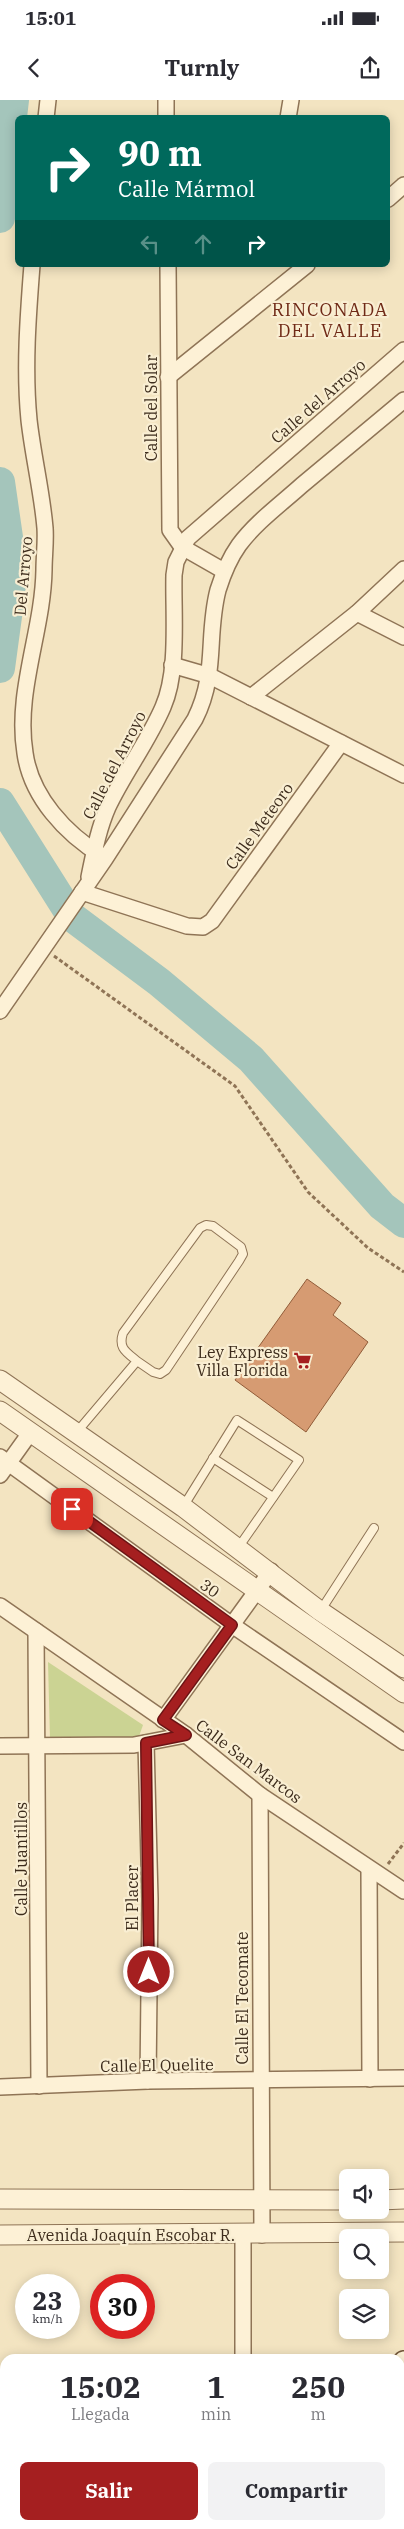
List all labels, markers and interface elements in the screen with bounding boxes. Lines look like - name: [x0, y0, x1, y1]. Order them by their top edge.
- text: 15:01: [25, 6, 76, 30]
- text: Turnly: [165, 53, 239, 82]
- icon: back: [20, 54, 48, 82]
- icon: share: [356, 54, 384, 82]
- text: 90 m: [118, 130, 202, 176]
- icon: right: [35, 135, 100, 200]
- text: Calle Mármol: [118, 174, 255, 203]
- icon: left: [136, 230, 164, 258]
- icon: ahead: [189, 230, 217, 258]
- icon: right: [242, 230, 270, 258]
- district label: RINCONADA DEL VALLE: [272, 298, 388, 342]
- street label: Calle del Arroyo: [266, 354, 370, 448]
- street label: Calle del Solar: [141, 355, 161, 461]
- street label: Del Arroyo: [10, 535, 36, 617]
- street label: Calle del Arroyo: [78, 707, 150, 823]
- street label: Calle Meteoro: [221, 779, 297, 873]
- place label: Ley Express Villa Florida: [196, 1342, 288, 1380]
- supermarket icon: Ley Express Villa Florida: [292, 1351, 312, 1371]
- pin: [51, 1488, 93, 1530]
- icon: arrive: [58, 1495, 86, 1523]
- street label: 30: [196, 1574, 224, 1602]
- street label: Calle San Marcos: [192, 1715, 306, 1807]
- street label: Calle Juantillos: [11, 1802, 31, 1916]
- street label: El Placer: [122, 1865, 142, 1931]
- street label: Calle El Tecomate: [232, 1931, 252, 2065]
- position arrow: [122, 1945, 174, 1997]
- street label: Calle El Quelite: [100, 2054, 214, 2076]
- map controls: [339, 2169, 389, 2339]
- button: sound: [339, 2169, 389, 2219]
- street label: Avenida Joaquín Escobar R.: [27, 2225, 235, 2245]
- button: search: [339, 2229, 389, 2279]
- speed limit sign: 30: [90, 2274, 155, 2339]
- text: 23: [32, 2284, 63, 2317]
- button: layers: [339, 2289, 389, 2339]
- text: km/h: [32, 2311, 63, 2326]
- text: 15:02: [60, 2367, 141, 2406]
- text: 1: [207, 2367, 225, 2406]
- text: 250: [291, 2367, 345, 2406]
- text: Llegada: [71, 2404, 130, 2424]
- text: min: [201, 2404, 231, 2424]
- text: m: [311, 2404, 326, 2424]
- button: Salir: [20, 2462, 198, 2520]
- button: Compartir: [208, 2462, 385, 2520]

